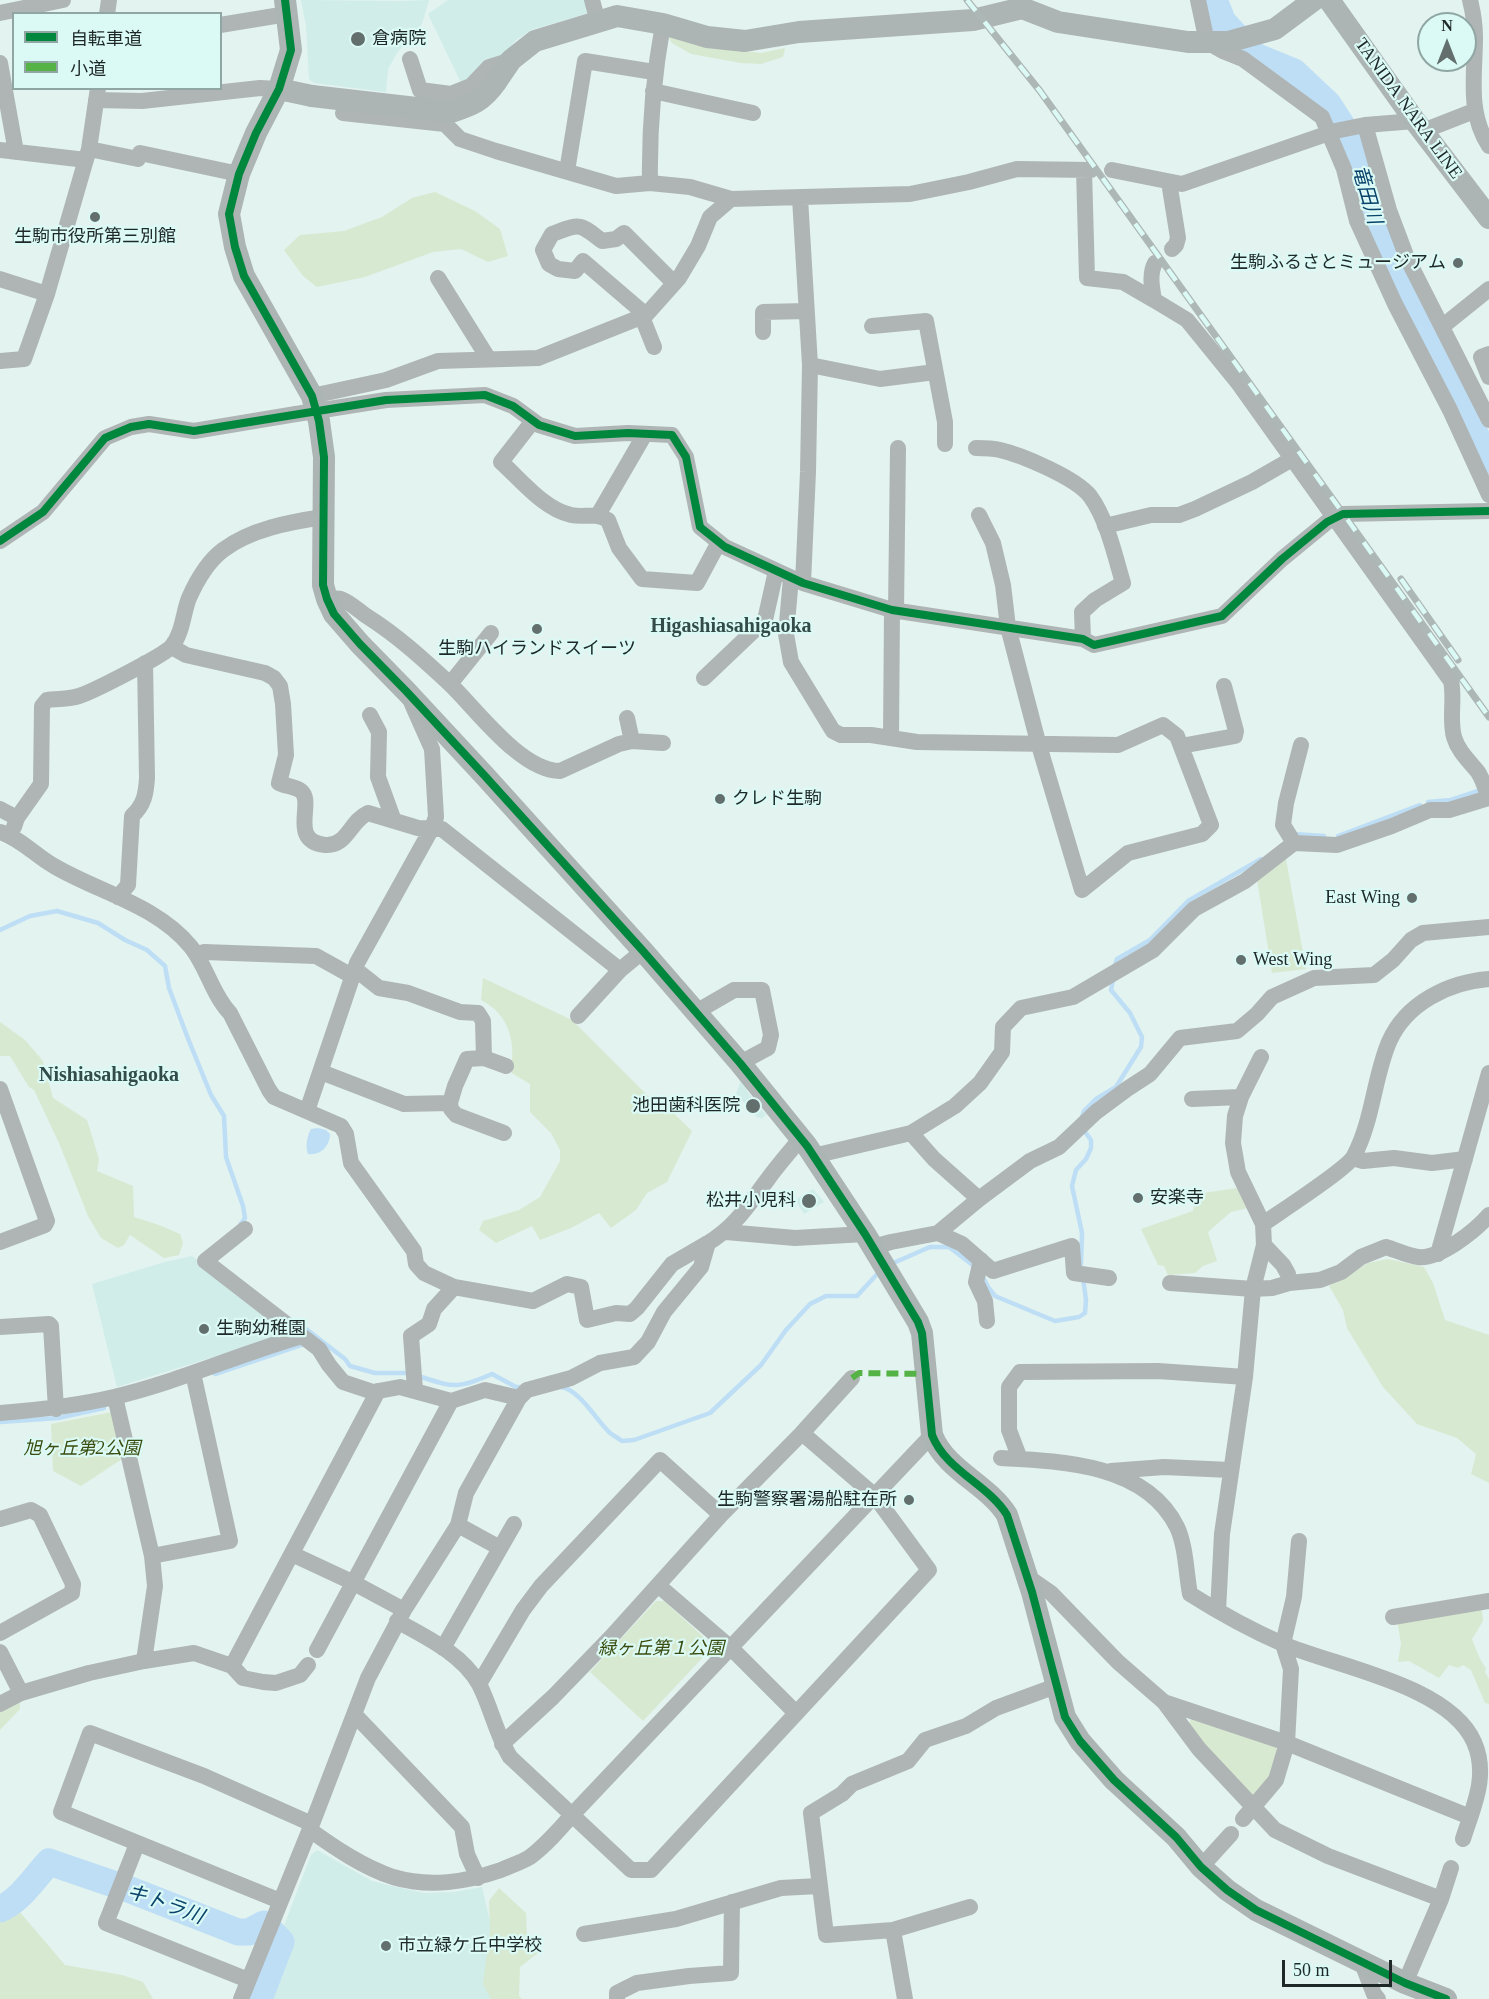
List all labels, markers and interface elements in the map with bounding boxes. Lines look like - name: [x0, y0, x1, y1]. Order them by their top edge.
- legend: [12, 12, 222, 90]
- north arrow: [1417, 12, 1477, 72]
- text: N: [1441, 17, 1453, 34]
- place label: 倉病院: [372, 28, 426, 50]
- text: 自転車道: [70, 29, 142, 49]
- marker: 倉病院: [349, 30, 367, 48]
- street label: TANIDA NARA LINE: [1350, 34, 1466, 184]
- text: 小道: [70, 59, 106, 79]
- water label: 竜田川: [1346, 163, 1386, 227]
- marker: 生駒市役所第三別館: [88, 210, 102, 224]
- place label: 生駒市役所第三別館: [14, 226, 176, 248]
- place label: 生駒ふるさとミュージアム: [1230, 252, 1446, 274]
- marker: 生駒ふるさとミュージアム: [1451, 256, 1465, 270]
- district label: Higashiasahigaoka: [650, 615, 812, 639]
- marker: 生駒ハイランドスイーツ: [530, 622, 544, 636]
- place label: 生駒ハイランドスイーツ: [438, 638, 636, 660]
- place label: クレド生駒: [732, 788, 822, 810]
- marker: クレド生駒: [713, 792, 727, 806]
- place label: East Wing: [1325, 887, 1400, 909]
- marker: East Wing: [1405, 891, 1419, 905]
- place label: West Wing: [1253, 949, 1332, 971]
- marker: West Wing: [1234, 953, 1248, 967]
- district label: Nishiasahigaoka: [39, 1064, 179, 1088]
- place label: 池田歯科医院: [632, 1095, 740, 1117]
- marker: 池田歯科医院: [744, 1097, 762, 1115]
- place label: 安楽寺: [1150, 1187, 1204, 1209]
- place label: 松井小児科: [706, 1190, 796, 1212]
- marker: 安楽寺: [1131, 1191, 1145, 1205]
- marker: 松井小児科: [800, 1192, 818, 1210]
- place label: 生駒幼稚園: [216, 1318, 306, 1340]
- marker: 生駒幼稚園: [197, 1322, 211, 1336]
- park label: 旭ヶ丘第2公園: [24, 1438, 140, 1460]
- place label: 生駒警察署湯船駐在所: [717, 1489, 897, 1511]
- marker: 生駒警察署湯船駐在所: [902, 1493, 916, 1507]
- park label: 緑ヶ丘第１公園: [598, 1638, 724, 1660]
- water label: キトラ川: [123, 1880, 207, 1930]
- place label: 市立緑ケ丘中学校: [398, 1935, 542, 1957]
- marker: 市立緑ケ丘中学校: [379, 1939, 393, 1953]
- scale bar: [1285, 1948, 1394, 1986]
- text: 50 m: [1293, 1960, 1330, 1980]

